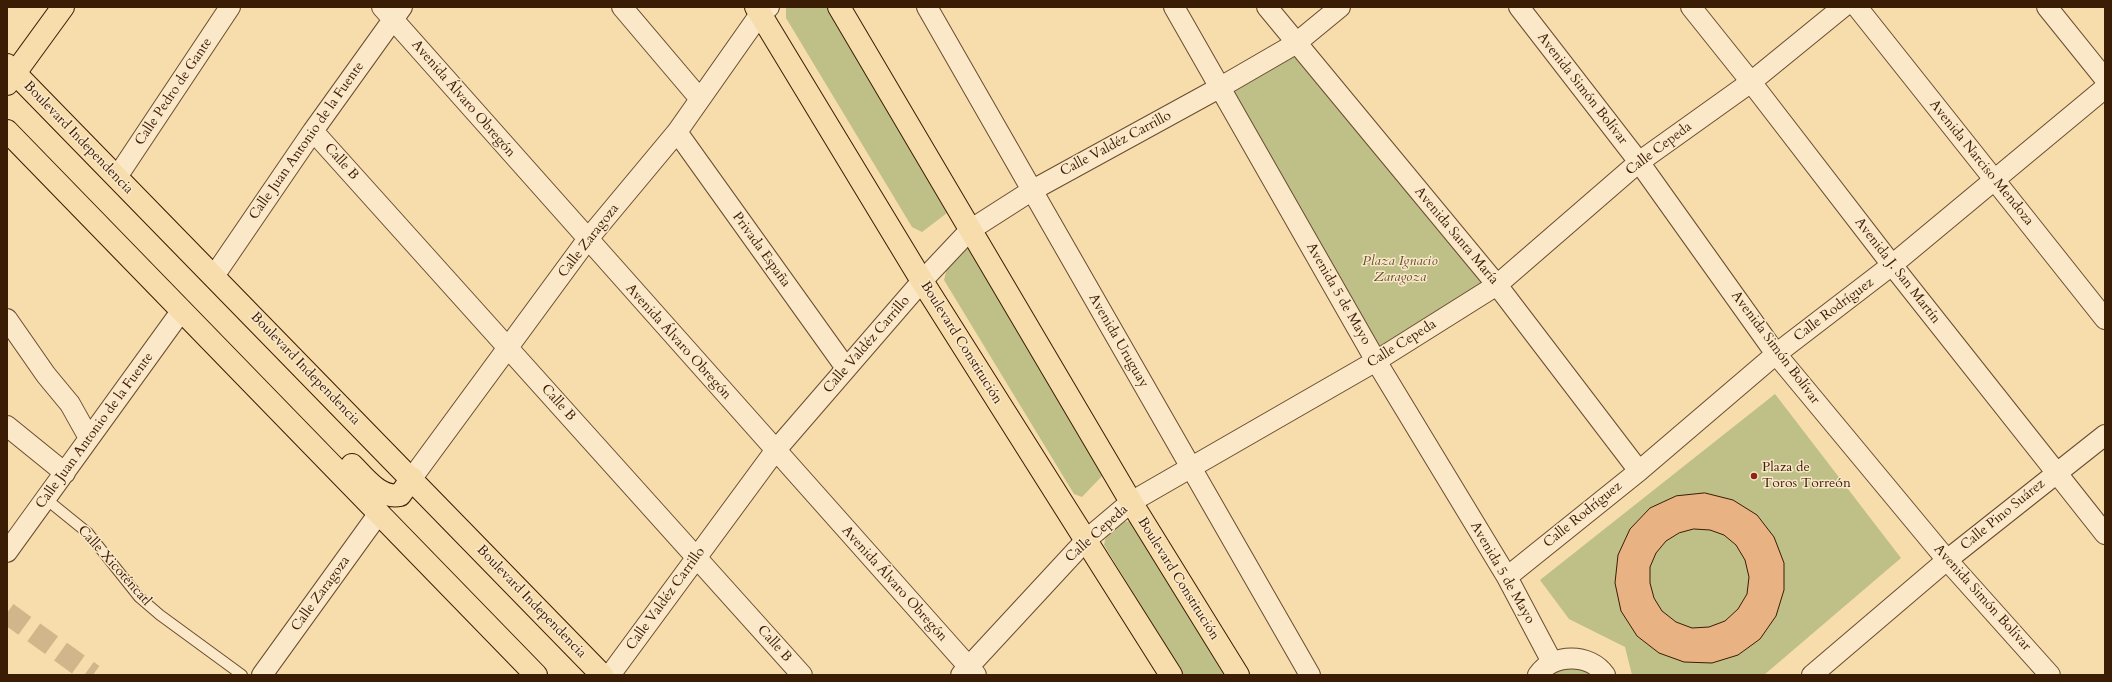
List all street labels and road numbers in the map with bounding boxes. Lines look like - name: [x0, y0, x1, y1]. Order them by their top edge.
- street label: Avenida Simón Bolívar: [1533, 30, 1631, 148]
- street label: Calle Pedro de Gante: [132, 35, 216, 149]
- street label: Avenida Álvaro Obregón: [407, 37, 519, 161]
- street label: Calle Juan Antonio de la Fuente: [246, 59, 368, 223]
- street label: Boulevard Independencia: [20, 78, 136, 198]
- street label: Avenida Narciso Mendoza: [1925, 97, 2037, 229]
- street label: Calle Valdéz Carrillo: [1058, 108, 1174, 180]
- street label: Calle Cepeda: [1623, 119, 1695, 179]
- street label: Calle B: [320, 140, 362, 184]
- street label: Avenida Santa María: [1410, 184, 1502, 288]
- street label: Calle Zaragoza: [555, 201, 623, 281]
- street label: Privada España: [728, 209, 794, 291]
- street label: Avenida J. San Martín: [1850, 215, 1944, 327]
- street label: Avenida 5 de Mayo: [1302, 240, 1374, 348]
- street label: Calle Rodríguez: [1791, 274, 1877, 346]
- street label: Boulevard Constitución: [916, 279, 1006, 407]
- street label: Avenida Álvaro Obregón: [622, 281, 734, 403]
- street label: Avenida Simón Bolívar: [1727, 288, 1823, 408]
- street label: Avenida Uruguay: [1084, 291, 1152, 391]
- street label: Calle Valdéz Carrillo: [820, 293, 914, 397]
- street label: Boulevard Independencia: [247, 309, 363, 429]
- street label: Calle Cepeda: [1364, 316, 1440, 372]
- street label: Calle Juan Antonio de la Fuente: [33, 350, 157, 512]
- street label: Calle B: [537, 381, 579, 425]
- street label: Calle Pino Suárez: [1957, 476, 2049, 554]
- street label: Calle Rodríguez: [1540, 478, 1626, 552]
- street label: Calle Cepeda: [1062, 502, 1132, 566]
- street label: Boulevard Constitución: [1133, 515, 1223, 643]
- street label: Avenida 5 de Mayo: [1466, 519, 1538, 627]
- street label: Calle Xicoténcatl: [74, 522, 154, 610]
- street label: Avenida Álvaro Obregón: [838, 523, 950, 645]
- street label: Avenida Simón Bolívar: [1930, 541, 2034, 655]
- street label: Boulevard Independencia: [473, 542, 589, 662]
- street label: Calle Valdéz Carrillo: [623, 544, 709, 654]
- street label: Calle Zaragoza: [288, 553, 354, 635]
- street label: Calle B: [753, 622, 795, 666]

